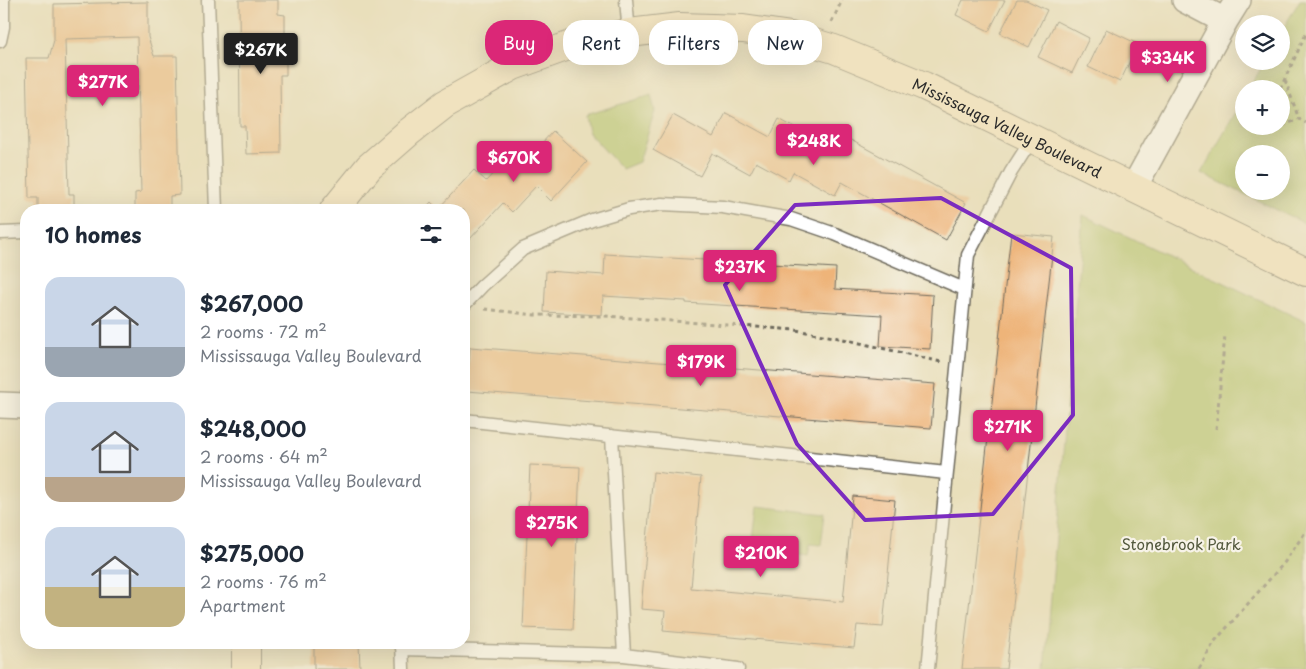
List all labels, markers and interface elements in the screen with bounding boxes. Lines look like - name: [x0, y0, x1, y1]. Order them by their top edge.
- map controls: [1235, 15, 1290, 200]
- button: layers: [1235, 15, 1290, 70]
- chip: Buy: [485, 20, 553, 65]
- chip: Rent: [563, 20, 639, 65]
- chip: Filters: [649, 20, 738, 65]
- chip: New: [748, 20, 822, 65]
- pin: $267K: [226, 32, 296, 75]
- text: $267K: [235, 37, 287, 61]
- pin: $334K: [1133, 41, 1203, 83]
- text: $334K: [1141, 45, 1195, 69]
- pin: $277K: [68, 64, 138, 107]
- text: $277K: [78, 69, 128, 93]
- street label: Mississauga Valley Boulevard: [909, 71, 1106, 183]
- button: +: [1235, 80, 1290, 135]
- pin: $248K: [779, 124, 849, 166]
- text: $248K: [787, 128, 841, 152]
- pin: $670K: [479, 140, 549, 183]
- text: $670K: [488, 145, 540, 169]
- button: −: [1235, 145, 1290, 200]
- text: 10 homes: [45, 218, 142, 250]
- icon: filters: [417, 220, 445, 248]
- pin: $237K: [705, 250, 775, 292]
- text: $237K: [714, 254, 766, 278]
- text: $267,000: [200, 287, 303, 319]
- icon: home: [85, 297, 145, 357]
- text: 2 rooms · 72 m²: [200, 319, 327, 343]
- text: Mississauga Valley Boulevard: [200, 343, 422, 367]
- pin: $179K: [666, 344, 736, 387]
- text: $179K: [677, 349, 725, 373]
- pin: $271K: [973, 410, 1043, 452]
- text: $248,000: [200, 412, 306, 444]
- text: $271K: [984, 414, 1032, 438]
- icon: home: [85, 422, 145, 482]
- text: 2 rooms · 64 m²: [200, 444, 328, 468]
- text: Mississauga Valley Boulevard: [200, 468, 422, 492]
- pin: $275K: [517, 506, 587, 548]
- text: $275K: [526, 510, 578, 534]
- park label: Stonebrook Park: [1121, 532, 1241, 555]
- pin: $210K: [726, 536, 796, 578]
- text: $275,000: [200, 537, 304, 569]
- text: $210K: [735, 540, 787, 564]
- icon: home: [85, 547, 145, 607]
- text: 2 rooms · 76 m²: [200, 569, 327, 593]
- text: Apartment: [200, 593, 285, 617]

